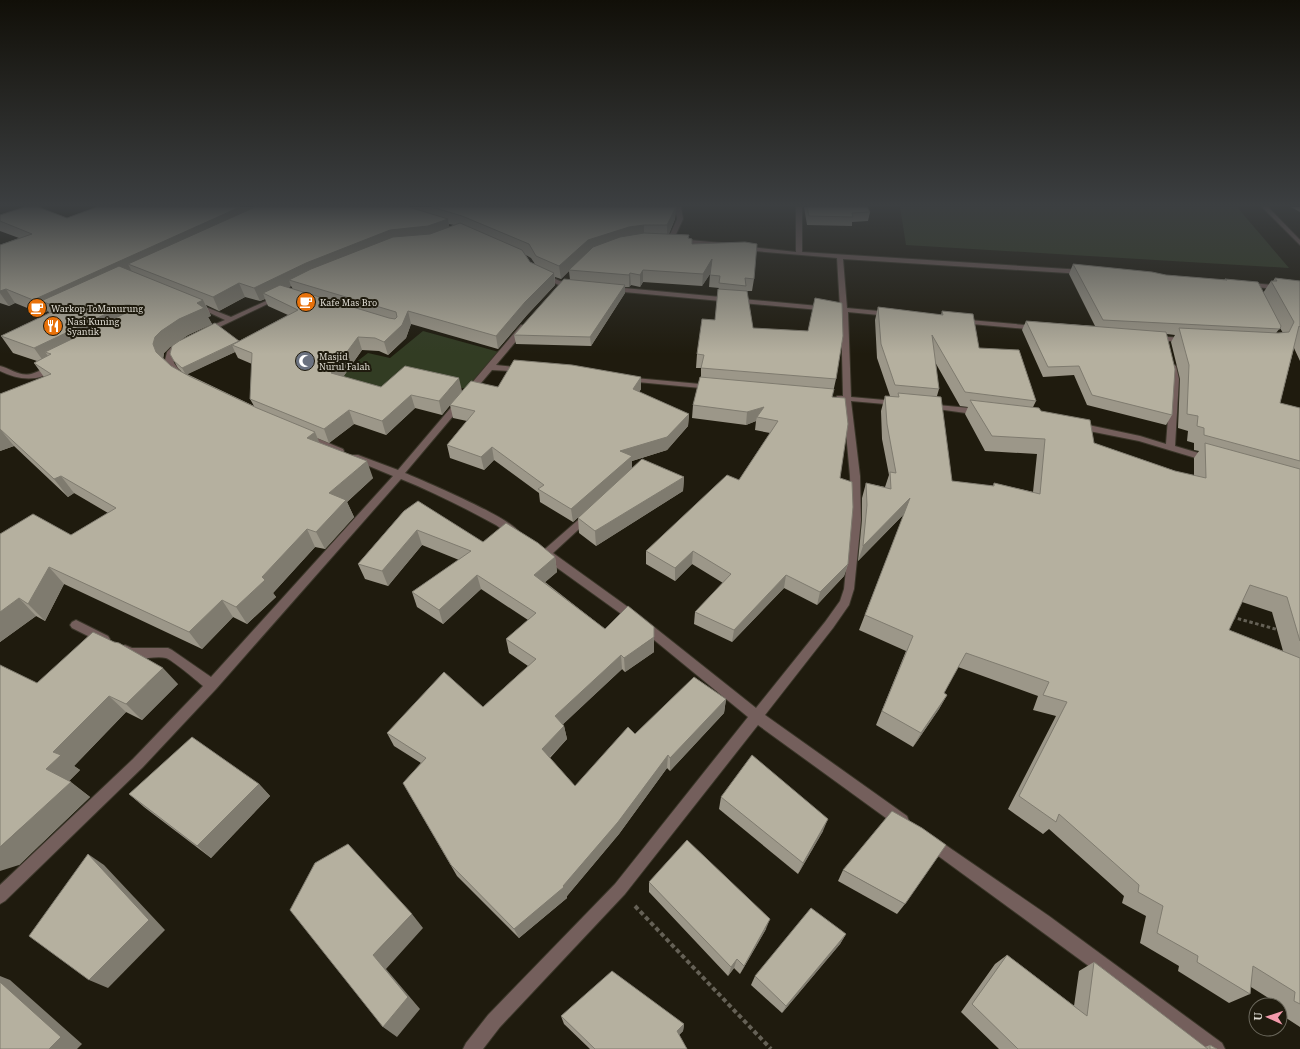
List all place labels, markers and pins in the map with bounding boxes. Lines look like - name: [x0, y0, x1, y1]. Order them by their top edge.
- cafe icon: Kafe Mas Bro: [295, 291, 317, 313]
- place label: Kafe Mas Bro: [320, 296, 377, 309]
- cafe icon: Warkop ToManurung: [26, 297, 48, 319]
- place label: Warkop ToManurung: [51, 302, 143, 315]
- restaurant icon: Nasi Kuning Syantik: [42, 315, 64, 337]
- place label: Nasi Kuning Syantik: [67, 315, 120, 338]
- mosque icon: Masjid Nurul Falah: [294, 350, 316, 372]
- place label: Masjid Nurul Falah: [319, 350, 371, 373]

